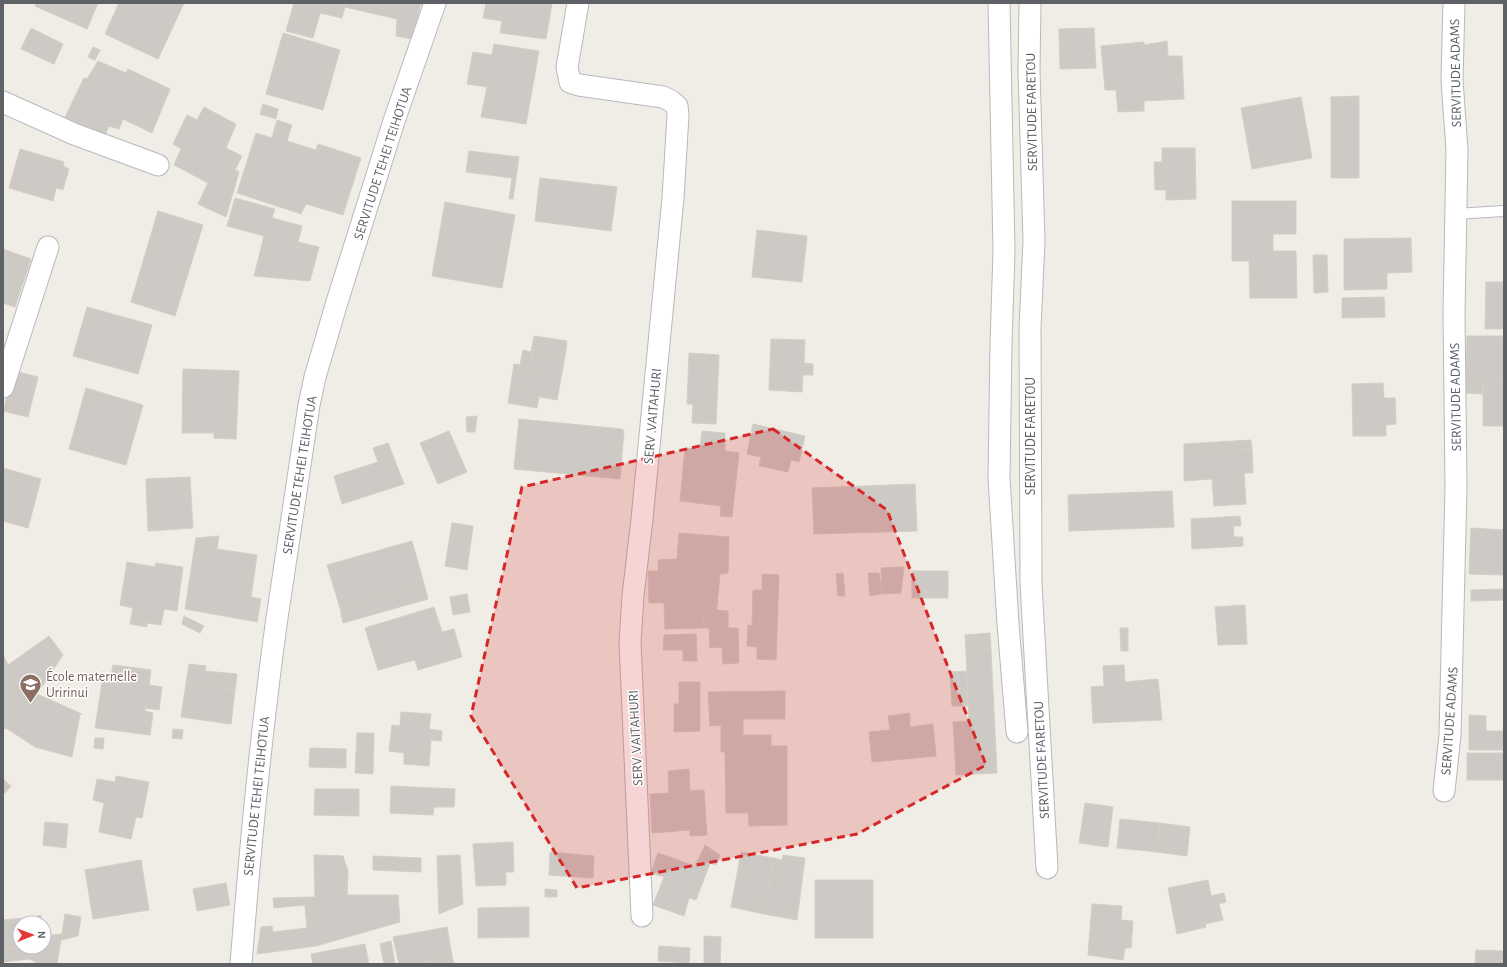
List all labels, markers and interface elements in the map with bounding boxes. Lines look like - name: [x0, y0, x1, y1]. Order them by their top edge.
- street label: SERVITUDE ADAMS: [1448, 19, 1464, 127]
- street label: SERVITUDE FARETOU: [1024, 53, 1040, 171]
- street label: SERVITUDE TEHEI TEIHOTUA: [351, 85, 414, 242]
- street label: SERVITUDE ADAMS: [1448, 343, 1464, 451]
- street label: SERV .VAITAHURI: [642, 368, 664, 465]
- street label: SERVITUDE FARETOU: [1024, 377, 1038, 495]
- street label: SERVITUDE TEHEI TEIHOTUA: [281, 395, 319, 556]
- street label: SERVITUDE ADAMS: [1439, 666, 1461, 776]
- place label: École maternelle Uririnui: [46, 667, 137, 700]
- school or university icon: École maternelle Uririnui: [18, 671, 44, 704]
- street label: SERV .VAITAHURI: [626, 690, 646, 786]
- street label: SERVITUDE FARETOU: [1032, 701, 1052, 819]
- street label: SERVITUDE TEHEI TEIHOTUA: [242, 716, 272, 877]
- north arrow: [12, 915, 52, 955]
- text: N: [36, 931, 47, 939]

